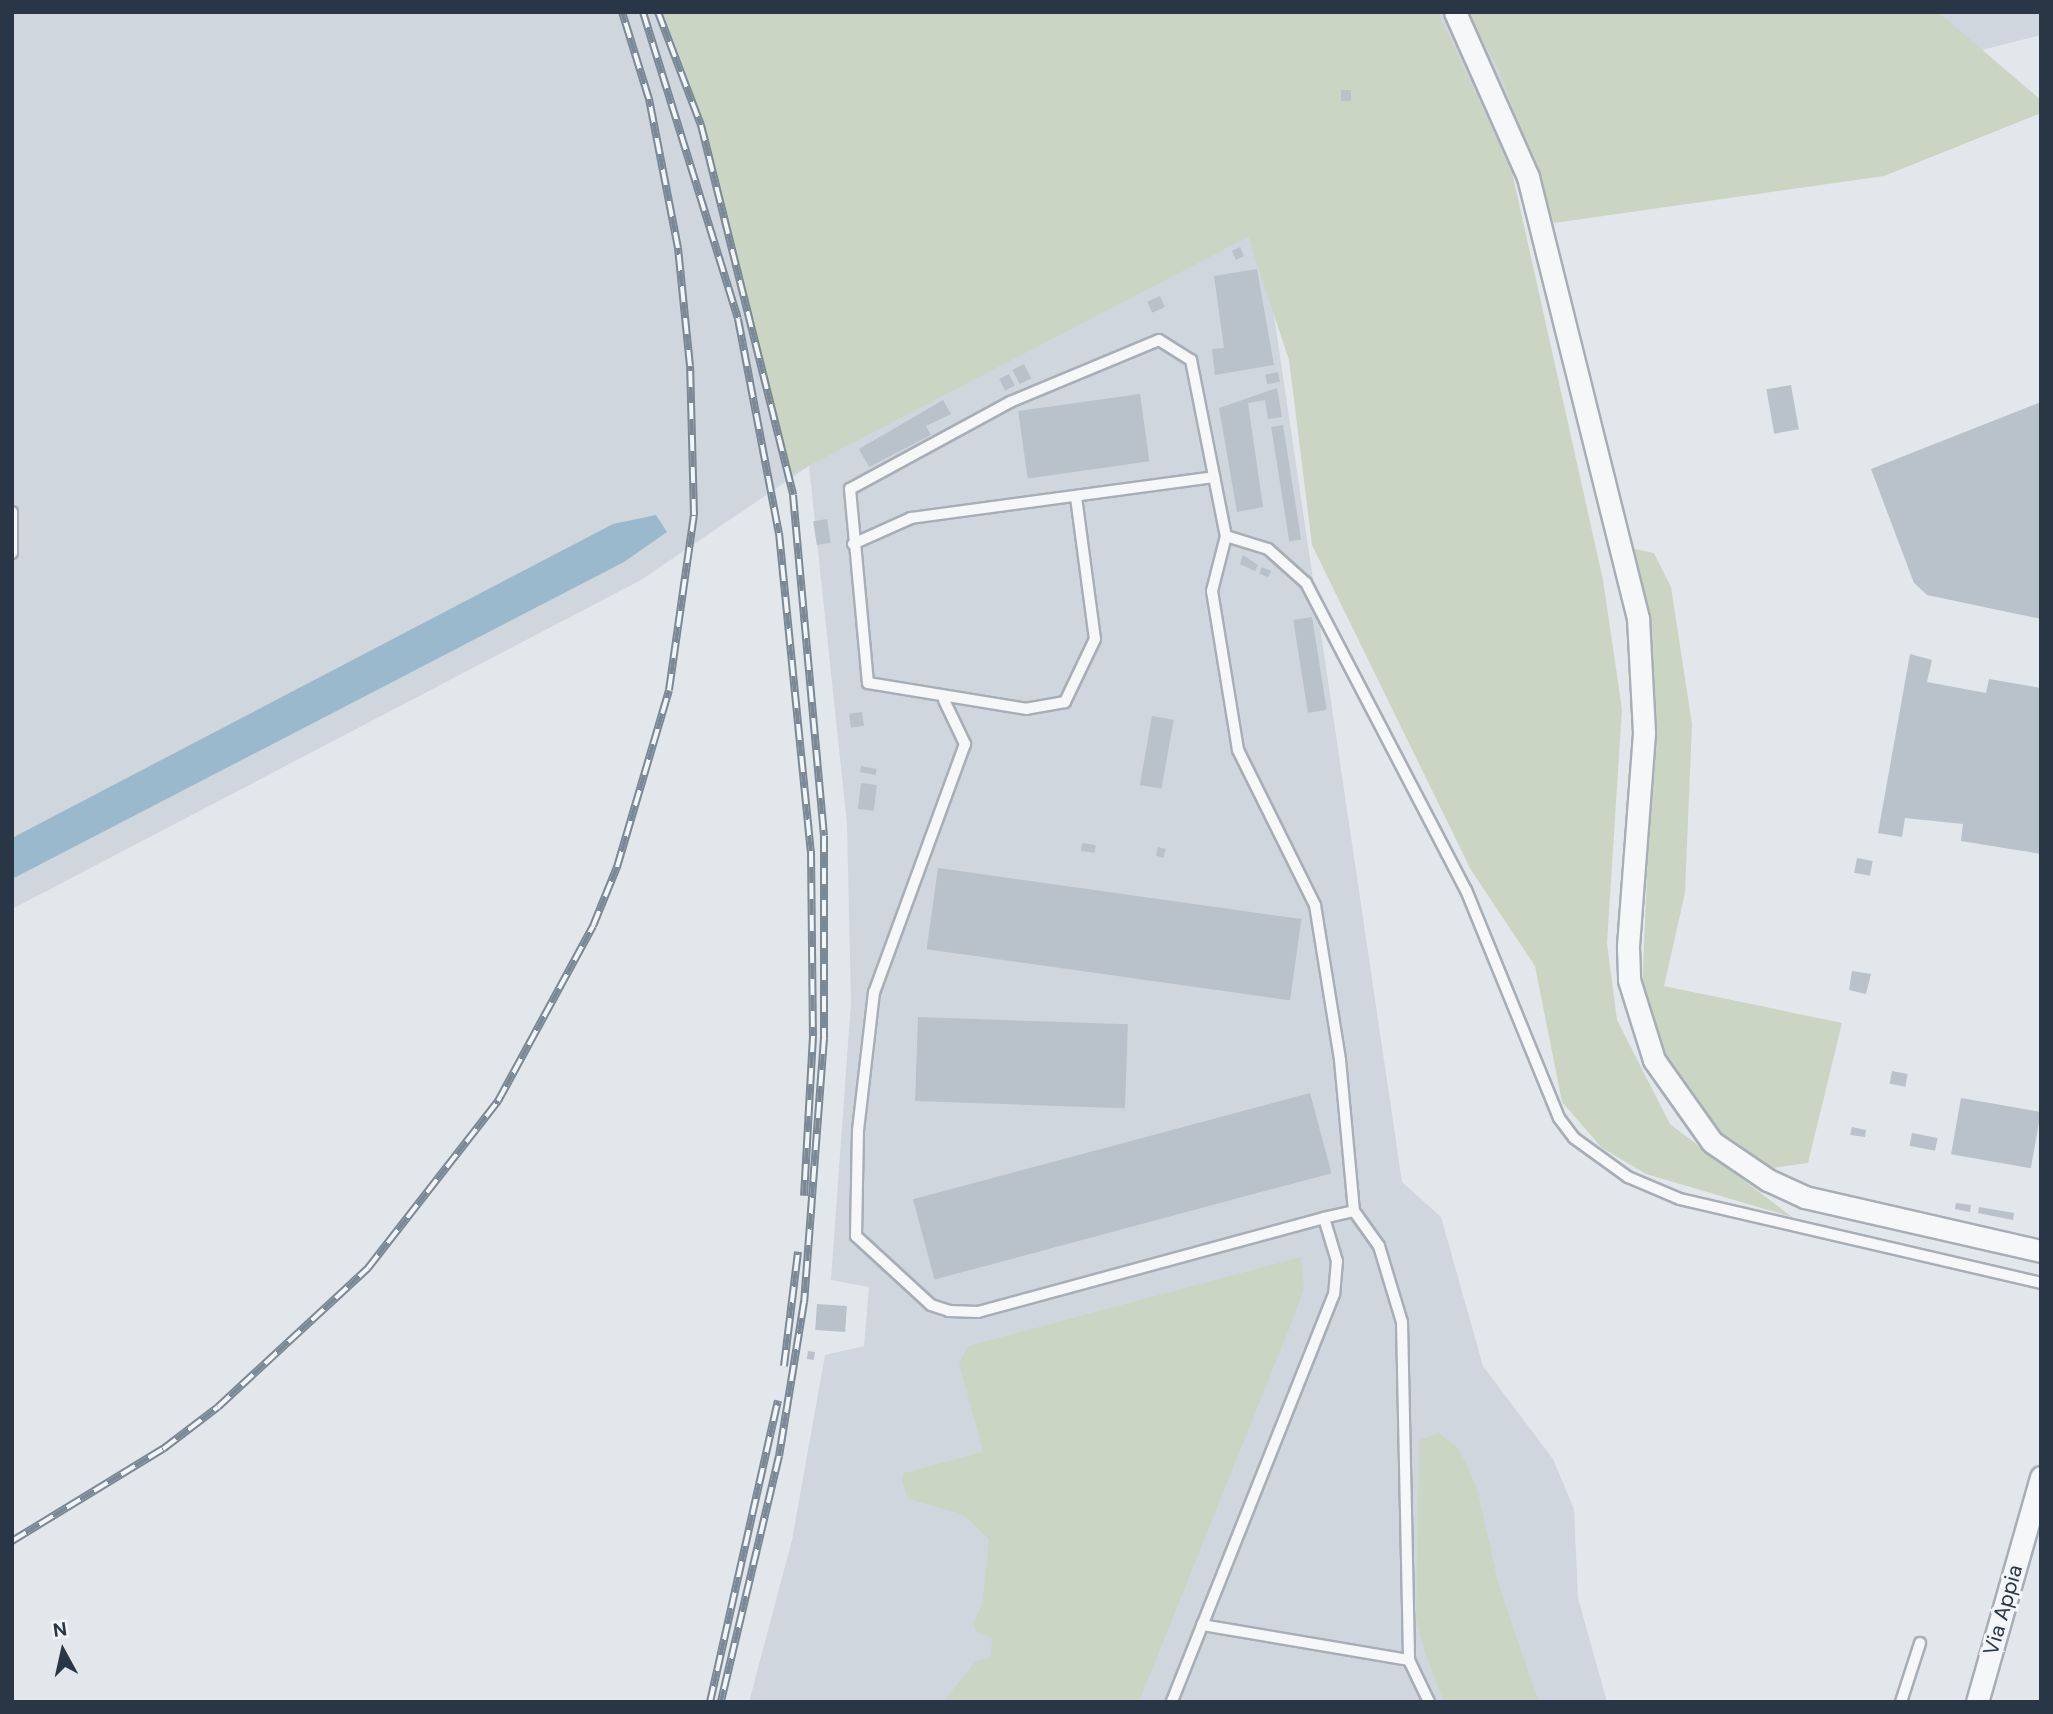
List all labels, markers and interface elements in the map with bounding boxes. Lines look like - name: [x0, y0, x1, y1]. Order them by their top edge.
- street label: Via Appia: [1978, 1562, 2028, 1658]
- north arrow: [28, 1616, 98, 1686]
- text: N: [51, 1616, 69, 1643]

